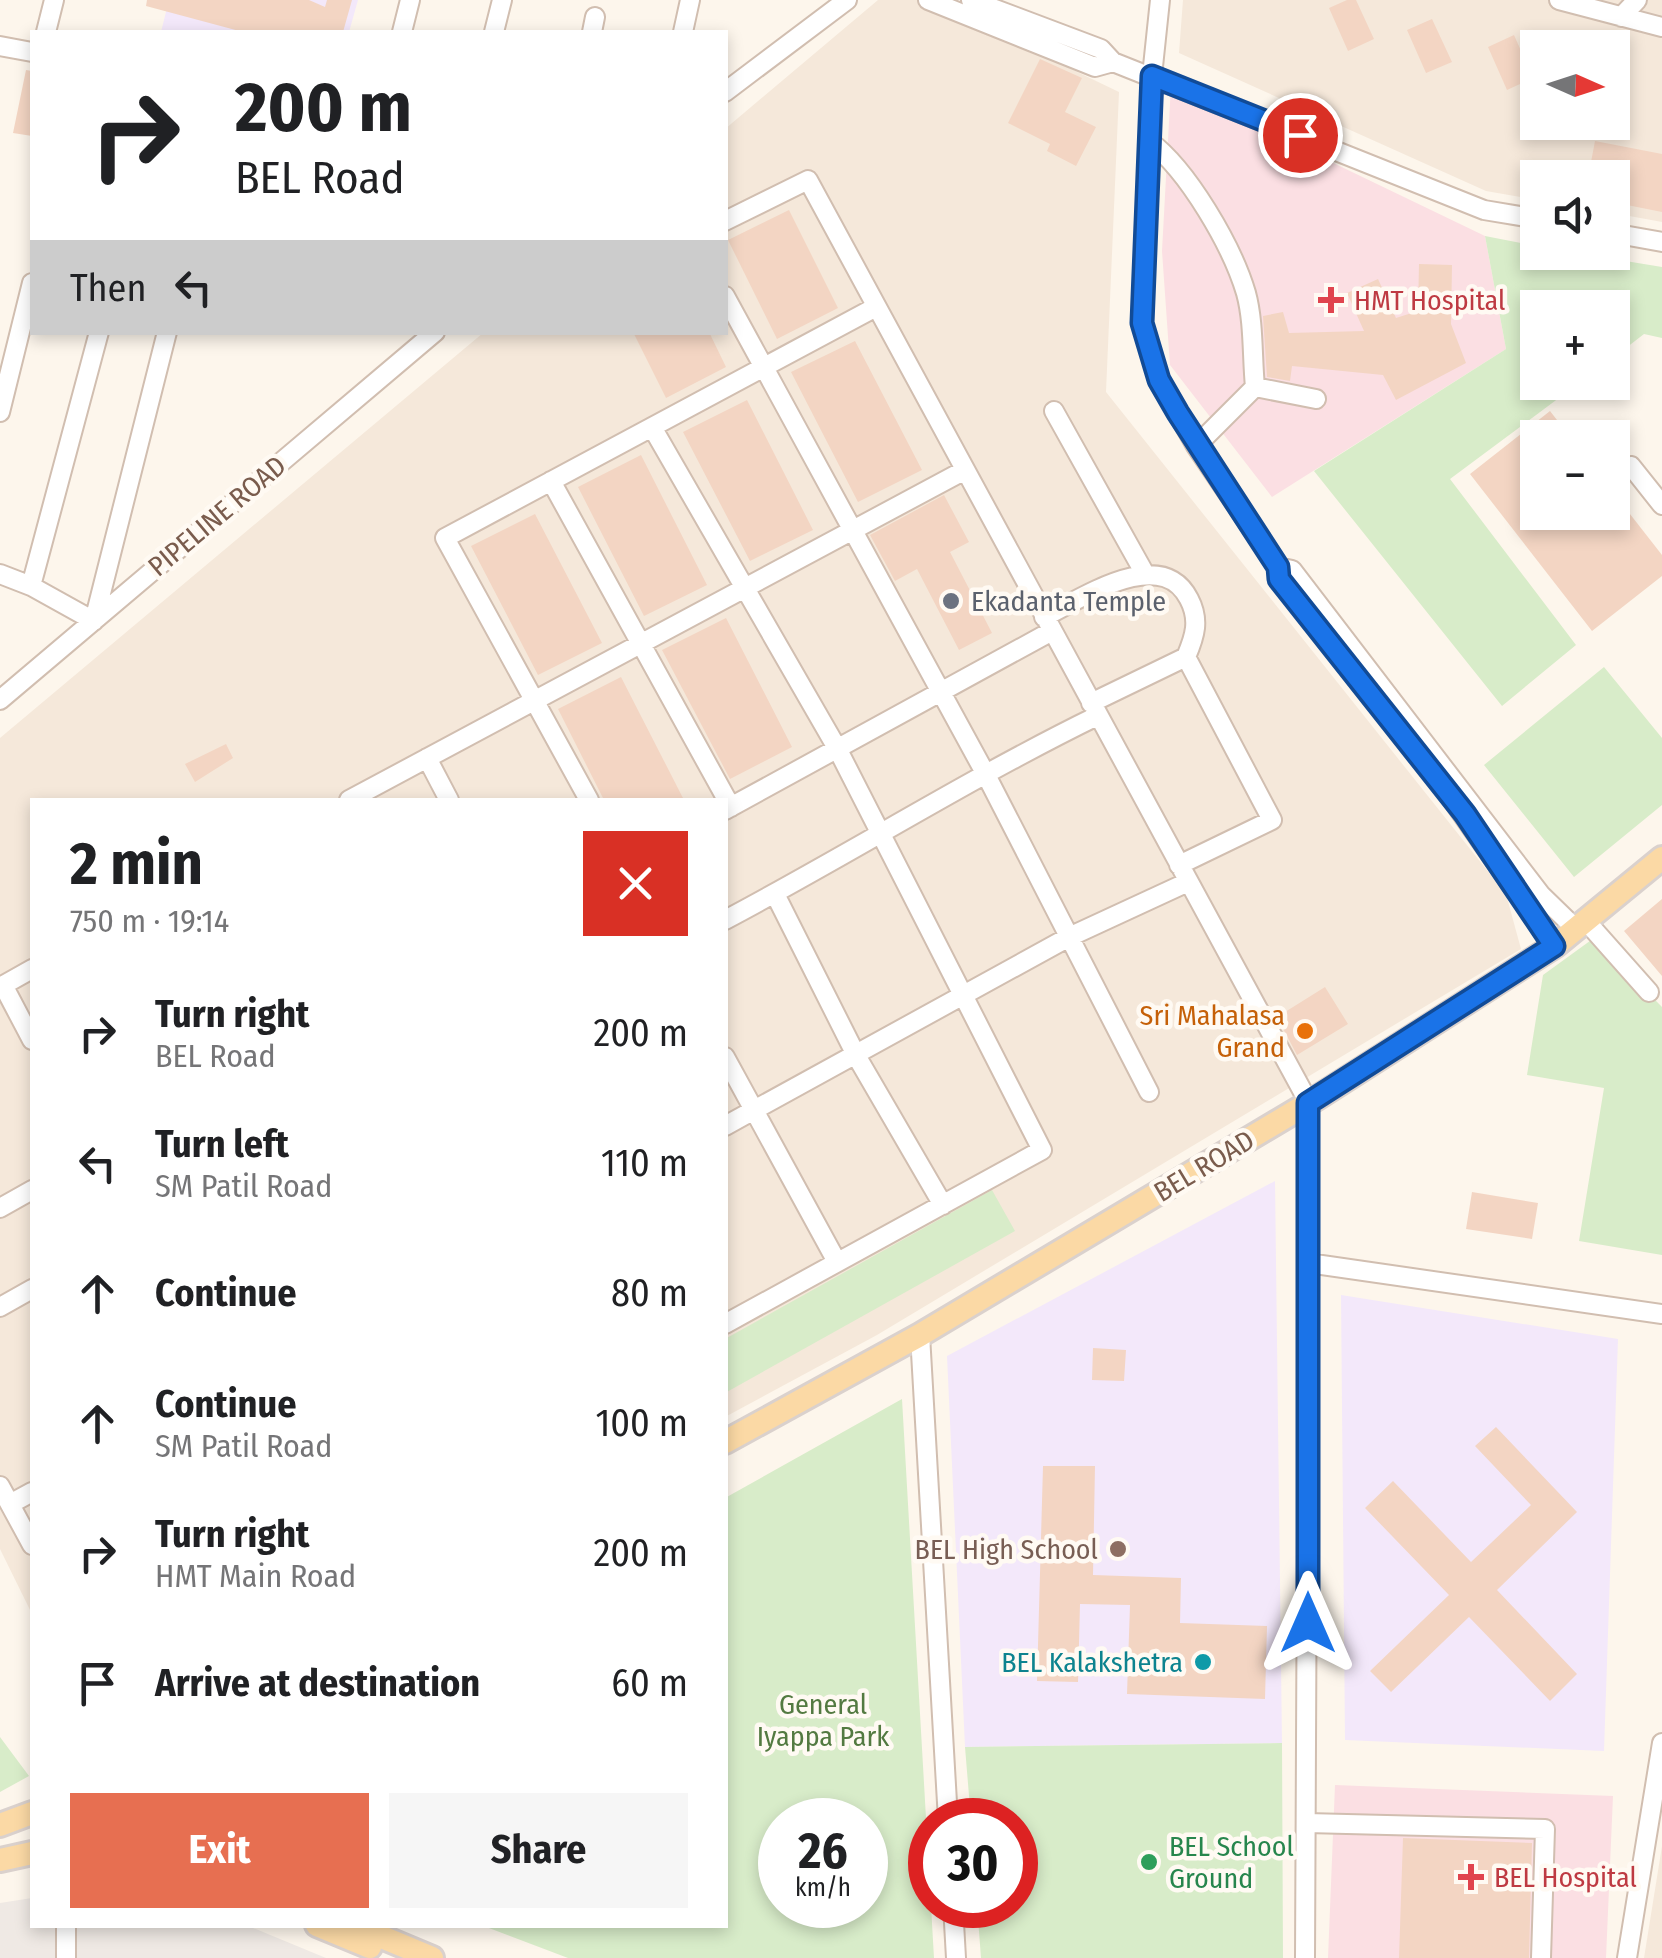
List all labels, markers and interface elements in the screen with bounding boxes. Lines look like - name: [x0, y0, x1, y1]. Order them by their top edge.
- north arrow: [1520, 30, 1630, 140]
- map controls: [1520, 30, 1630, 530]
- text: 200 m: [235, 66, 412, 150]
- icon: right: [70, 70, 200, 200]
- pin: [1258, 93, 1343, 178]
- icon: arrive: [1273, 108, 1328, 163]
- text: BEL Road: [235, 151, 405, 205]
- button: sound: [1520, 160, 1630, 270]
- icon: left: [166, 260, 221, 315]
- text: Then: [70, 265, 146, 311]
- place label: HMT Hospital: [1354, 284, 1505, 317]
- marker: HMT Hospital: [1318, 287, 1344, 313]
- button: +: [1520, 290, 1630, 400]
- button: −: [1520, 420, 1630, 530]
- street label: PIPELINE ROAD: [141, 449, 293, 583]
- place label: Ekadanta Temple: [971, 585, 1166, 618]
- marker: Ekadanta Temple: [940, 590, 962, 612]
- text: 2 min: [70, 828, 203, 900]
- button: close: [583, 831, 688, 936]
- text: 750 m · 19:14: [70, 902, 229, 940]
- text: Turn right: [155, 991, 309, 1037]
- place label: Sri Mahalasa Grand: [1140, 999, 1285, 1064]
- icon: right: [70, 1006, 125, 1061]
- text: 200 m: [593, 1010, 688, 1056]
- marker: Sri Mahalasa Grand: [1294, 1020, 1316, 1042]
- text: BEL Road: [155, 1037, 276, 1075]
- text: Turn left: [155, 1121, 289, 1167]
- street label: BEL ROAD: [1148, 1123, 1260, 1209]
- icon: left: [70, 1136, 125, 1191]
- text: 110 m: [601, 1140, 688, 1186]
- text: SM Patil Road: [155, 1167, 332, 1205]
- icon: ahead: [70, 1266, 125, 1321]
- text: Continue: [155, 1270, 296, 1316]
- text: 80 m: [611, 1270, 688, 1316]
- text: Continue: [155, 1381, 296, 1427]
- icon: ahead: [70, 1396, 125, 1451]
- text: 100 m: [595, 1400, 688, 1446]
- text: SM Patil Road: [155, 1427, 332, 1465]
- text: Turn right: [155, 1511, 309, 1557]
- icon: right: [70, 1526, 125, 1581]
- text: 200 m: [593, 1530, 688, 1576]
- place label: BEL High School: [915, 1533, 1098, 1566]
- marker: BEL High School: [1107, 1538, 1129, 1560]
- text: HMT Main Road: [155, 1557, 356, 1595]
- position arrow: [1256, 1571, 1360, 1675]
- place label: BEL Kalakshetra: [1001, 1646, 1183, 1679]
- marker: BEL Kalakshetra: [1192, 1651, 1214, 1673]
- icon: arrive: [70, 1656, 125, 1711]
- text: Arrive at destination: [155, 1660, 480, 1706]
- text: 60 m: [611, 1660, 688, 1706]
- park label: General Iyappa Park: [757, 1688, 890, 1753]
- button: Exit: [70, 1793, 369, 1908]
- button: Share: [389, 1793, 688, 1908]
- speed limit sign: 30: [908, 1798, 1038, 1928]
- text: 26: [798, 1821, 848, 1881]
- place label: BEL School Ground: [1169, 1830, 1294, 1895]
- marker: BEL School Ground: [1138, 1851, 1160, 1873]
- place label: BEL Hospital: [1494, 1861, 1637, 1894]
- marker: BEL Hospital: [1458, 1864, 1484, 1890]
- text: km/h: [795, 1873, 851, 1903]

